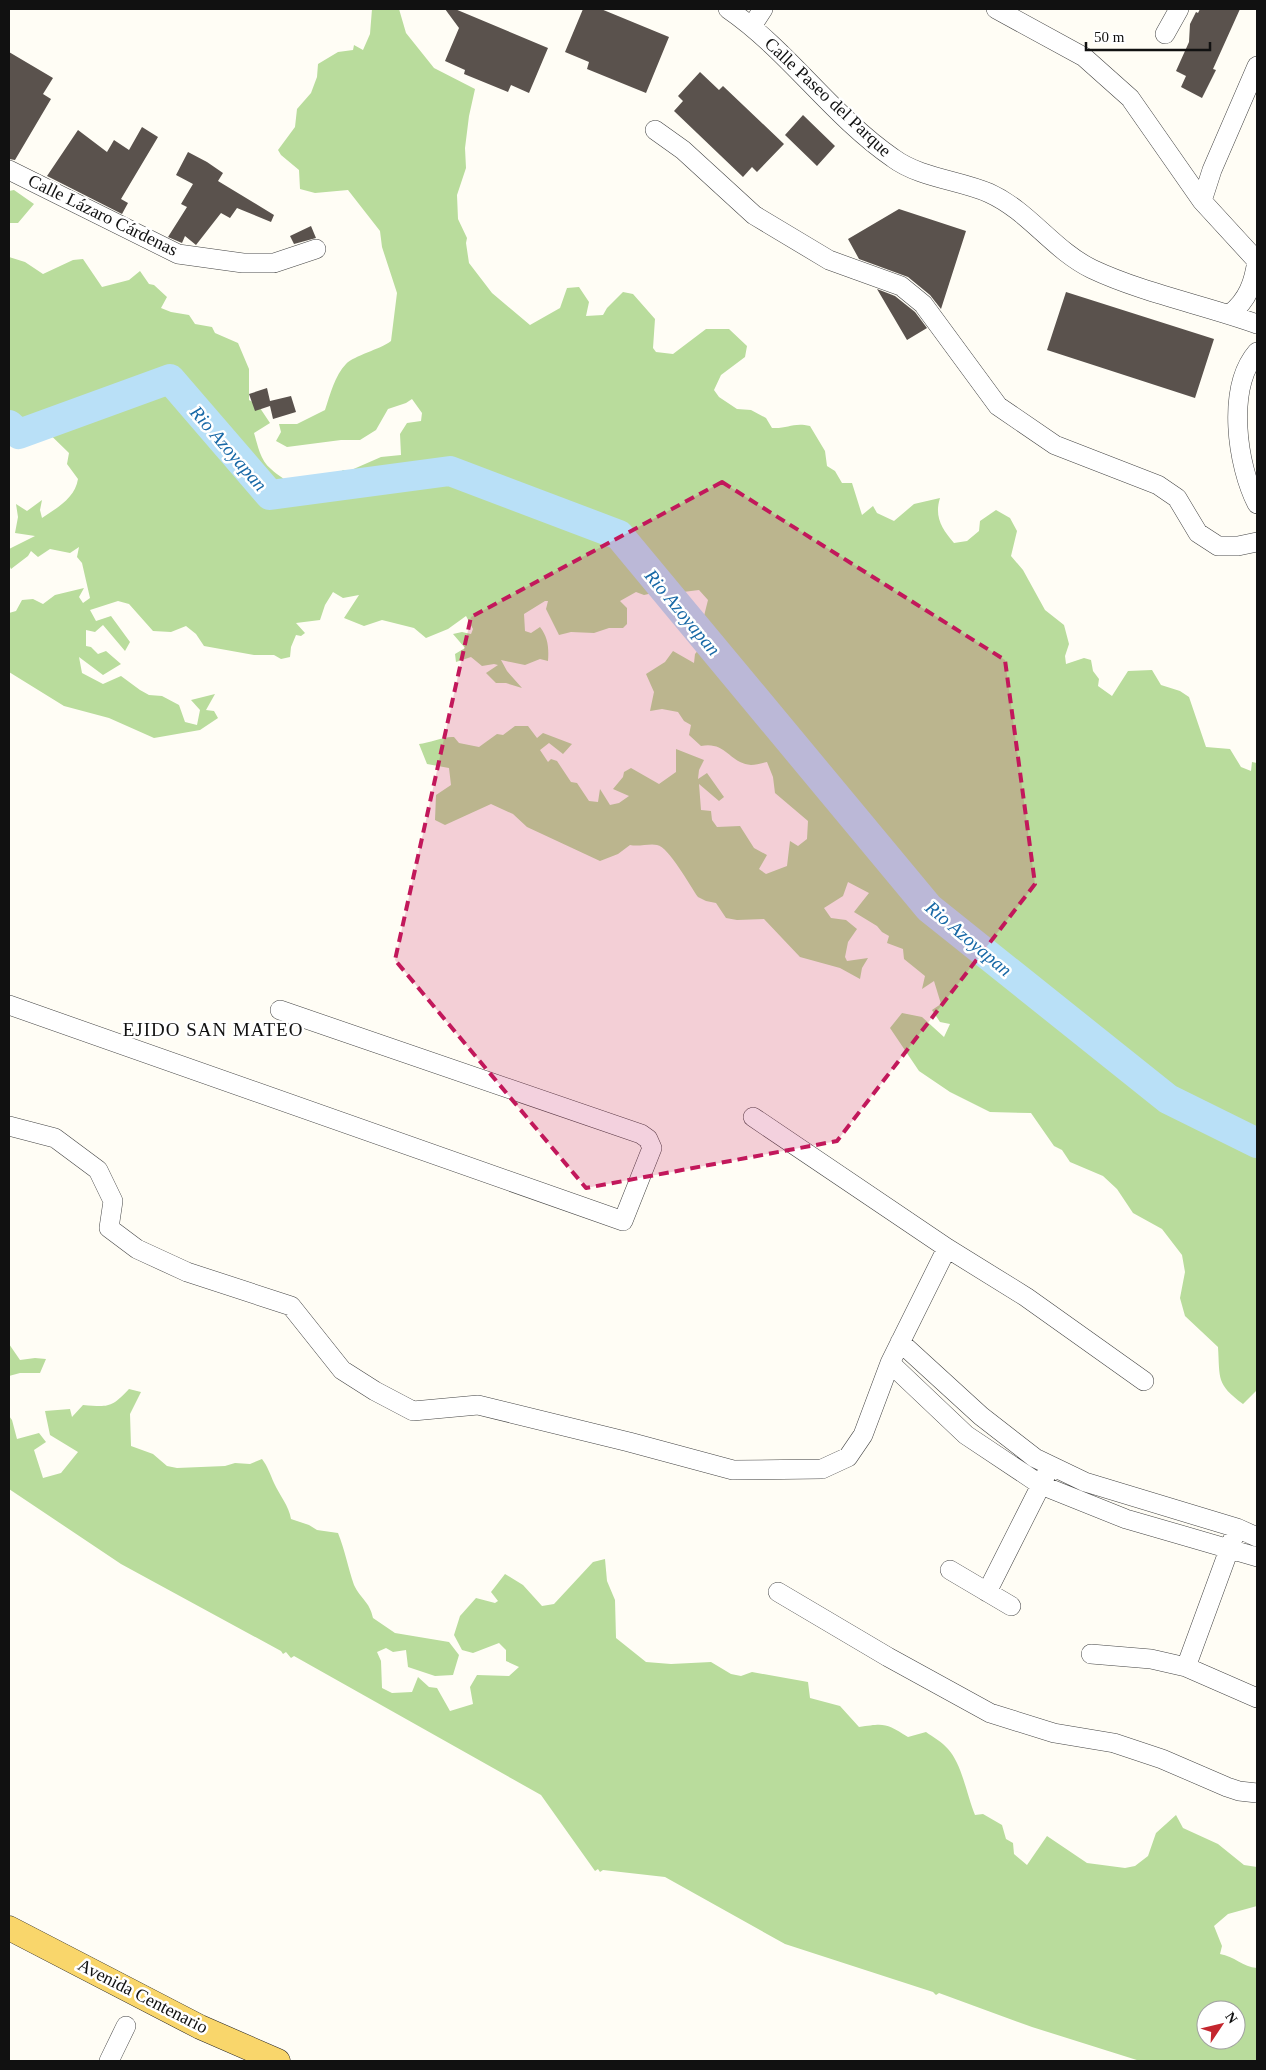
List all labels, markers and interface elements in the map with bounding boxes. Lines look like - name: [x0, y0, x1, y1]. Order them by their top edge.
- scale bar: [1086, 20, 1210, 52]
- text: 50 m: [1094, 29, 1125, 45]
- street label: Calle Paseo del Parque: [761, 33, 895, 161]
- street label: Calle Lázaro Cárdenas: [25, 170, 181, 260]
- water label: Rio Azoyapan: [185, 401, 271, 495]
- water label: Rio Azoyapan: [640, 564, 725, 660]
- water label: Rio Azoyapan: [921, 896, 1016, 980]
- district label: EJIDO SAN MATEO: [123, 1019, 303, 1040]
- street label: Avenida Centenario: [75, 1955, 211, 2037]
- north arrow: [1196, 2000, 1246, 2050]
- text: N: [1222, 2009, 1240, 2026]

